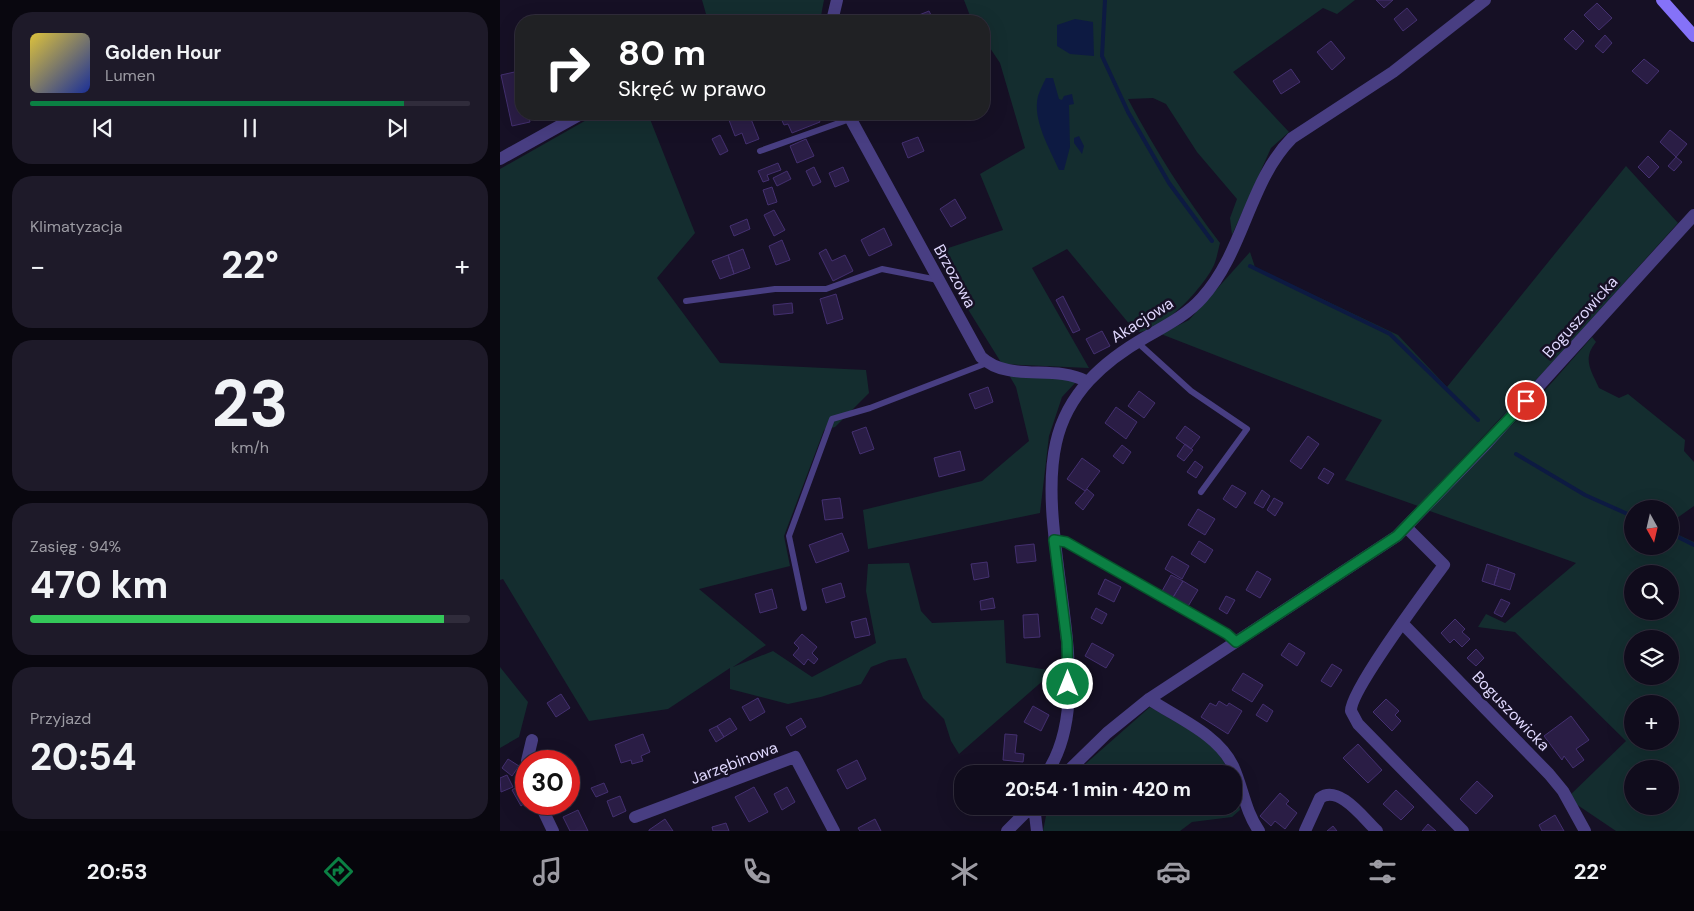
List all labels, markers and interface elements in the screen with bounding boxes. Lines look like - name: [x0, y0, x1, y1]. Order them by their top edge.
- text: 80 m: [618, 30, 706, 76]
- icon: right: [535, 35, 600, 100]
- text: Golden Hour: [105, 40, 221, 65]
- text: Lumen: [105, 65, 155, 86]
- text: Skręć w prawo: [618, 74, 766, 103]
- icon: previous: [89, 114, 117, 142]
- icon: pause: [236, 114, 264, 142]
- icon: next: [383, 114, 411, 142]
- text: Klimatyzacja: [30, 216, 122, 237]
- text: 22°: [221, 240, 279, 290]
- street label: Brzozowa: [929, 241, 981, 311]
- text: −: [30, 248, 45, 285]
- text: +: [455, 248, 470, 285]
- street label: Boguszowicka: [1538, 272, 1622, 362]
- street label: Akacjowa: [1107, 292, 1177, 348]
- text: 23: [212, 362, 288, 446]
- pin: [1505, 380, 1547, 422]
- icon: arrive: [1512, 387, 1540, 415]
- text: km/h: [231, 437, 269, 458]
- north arrow: [1624, 500, 1679, 555]
- map controls: [1624, 500, 1679, 815]
- text: Zasięg · 94%: [30, 536, 121, 557]
- text: 470 km: [30, 560, 168, 610]
- button: search: [1624, 565, 1679, 620]
- button: layers: [1624, 630, 1679, 685]
- position arrow: [1041, 657, 1093, 709]
- street label: Boguszowicka: [1468, 667, 1554, 755]
- button: +: [1624, 695, 1679, 750]
- text: Przyjazd: [30, 708, 91, 729]
- text: 20:54: [30, 732, 137, 782]
- street label: Jarzębinowa: [687, 737, 781, 789]
- speed limit sign: 30: [515, 750, 580, 815]
- button: −: [1624, 760, 1679, 815]
- text: 20:54 · 1 min · 420 m: [1005, 777, 1191, 802]
- icon: directions: [321, 854, 356, 889]
- icon: music: [530, 854, 565, 889]
- icon: phone: [739, 854, 774, 889]
- icon: climate: [947, 854, 982, 889]
- icon: car: [1156, 854, 1191, 889]
- icon: filters: [1365, 854, 1400, 889]
- text: 20:53: [87, 857, 148, 886]
- text: 22°: [1574, 857, 1607, 886]

